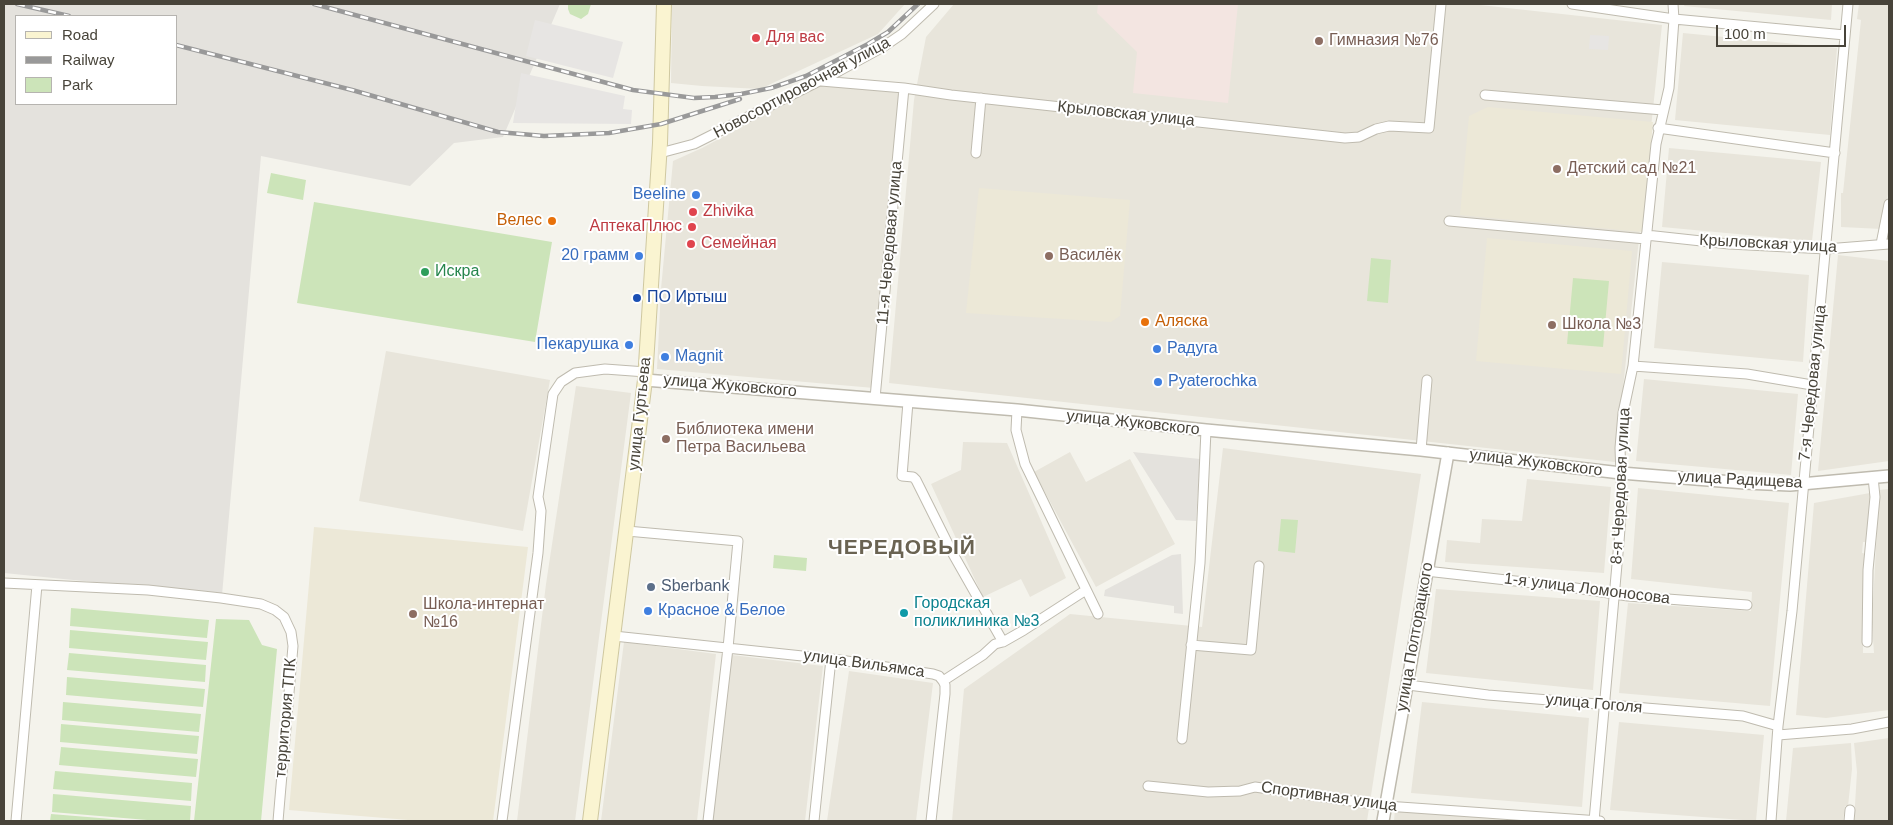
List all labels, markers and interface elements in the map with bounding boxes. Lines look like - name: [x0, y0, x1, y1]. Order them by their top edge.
- legend: [15, 15, 178, 105]
- scale bar: [1718, 15, 1848, 47]
- text: 100 m: [1724, 25, 1766, 42]
- text: Road: [62, 26, 98, 43]
- place label: Для вас: [766, 28, 824, 48]
- place label: Гимназия №76: [1329, 31, 1439, 51]
- marker: Для вас: [750, 32, 762, 44]
- street label: Новосортировочная улица: [710, 33, 894, 143]
- marker: Гимназия №76: [1313, 35, 1325, 47]
- text: Railway: [62, 51, 115, 68]
- text: Park: [62, 76, 93, 93]
- street label: Крыловская улица: [1056, 97, 1196, 131]
- place label: Детский сад №21: [1567, 159, 1696, 179]
- street label: 11-я Чередовая улица: [873, 160, 907, 326]
- marker: Детский сад №21: [1551, 163, 1563, 175]
- place label: Beeline: [633, 185, 686, 205]
- marker: Beeline: [690, 189, 702, 201]
- place label: Zhivika: [703, 202, 754, 222]
- marker: Zhivika: [687, 206, 699, 218]
- place label: Велес: [497, 211, 542, 231]
- marker: Велес: [546, 215, 558, 227]
- place label: АптекаПлюс: [590, 217, 682, 237]
- marker: АптекаПлюс: [686, 221, 698, 233]
- street label: Крыловская улица: [1699, 231, 1837, 257]
- place label: Семейная: [701, 234, 777, 254]
- marker: Семейная: [685, 238, 697, 250]
- place label: 20 грамм: [561, 246, 629, 266]
- place label: Василёк: [1059, 246, 1121, 266]
- marker: 20 грамм: [633, 250, 645, 262]
- marker: Василёк: [1043, 250, 1055, 262]
- place label: Искра: [435, 262, 479, 282]
- marker: Искра: [419, 266, 431, 278]
- place label: ПО Иртыш: [647, 288, 727, 308]
- marker: ПО Иртыш: [631, 292, 643, 304]
- street label: 7-я Чередовая улица: [1795, 304, 1831, 462]
- place label: Аляска: [1155, 312, 1208, 332]
- place label: Школа №3: [1562, 315, 1641, 335]
- marker: Аляска: [1139, 316, 1151, 328]
- marker: Школа №3: [1546, 319, 1558, 331]
- place label: Пекарушка: [537, 335, 619, 355]
- marker: Пекарушка: [623, 339, 635, 351]
- place label: Радуга: [1167, 339, 1218, 359]
- marker: Радуга: [1151, 343, 1163, 355]
- place label: Magnit: [675, 347, 723, 367]
- marker: Magnit: [659, 351, 671, 363]
- street label: улица Гуртьева: [624, 356, 656, 472]
- street label: улица Жуковского: [662, 371, 798, 401]
- place label: Pyaterochka: [1168, 372, 1257, 392]
- marker: Pyaterochka: [1152, 376, 1164, 388]
- street label: улица Жуковского: [1065, 406, 1201, 440]
- street label: 8-я Чередовая улица: [1607, 407, 1635, 565]
- place label: Библиотека имени Петра Васильева: [676, 420, 814, 458]
- marker: Библиотека имени Петра Васильева: [660, 433, 672, 445]
- street label: улица Жуковского: [1468, 445, 1604, 481]
- street label: улица Радищева: [1677, 467, 1803, 493]
- district label: ЧЕРЕДОВЫЙ: [827, 535, 977, 561]
- street label: улица Полторацкого: [1392, 561, 1438, 713]
- street label: 1-я улица Ломоносова: [1503, 569, 1671, 609]
- place label: Sberbank: [661, 577, 729, 597]
- marker: Sberbank: [645, 581, 657, 593]
- place label: Городская поликлиника №3: [914, 594, 1039, 632]
- place label: Школа-интернат №16: [423, 595, 544, 633]
- place label: Красное & Белое: [658, 601, 785, 621]
- marker: Красное & Белое: [642, 605, 654, 617]
- marker: Городская поликлиника №3: [898, 607, 910, 619]
- marker: Школа-интернат №16: [407, 608, 419, 620]
- street label: улица Вильямса: [802, 646, 926, 682]
- street label: территория ТПК: [271, 657, 301, 779]
- street label: улица Гоголя: [1545, 690, 1643, 718]
- street label: Спортивная улица: [1260, 778, 1398, 816]

